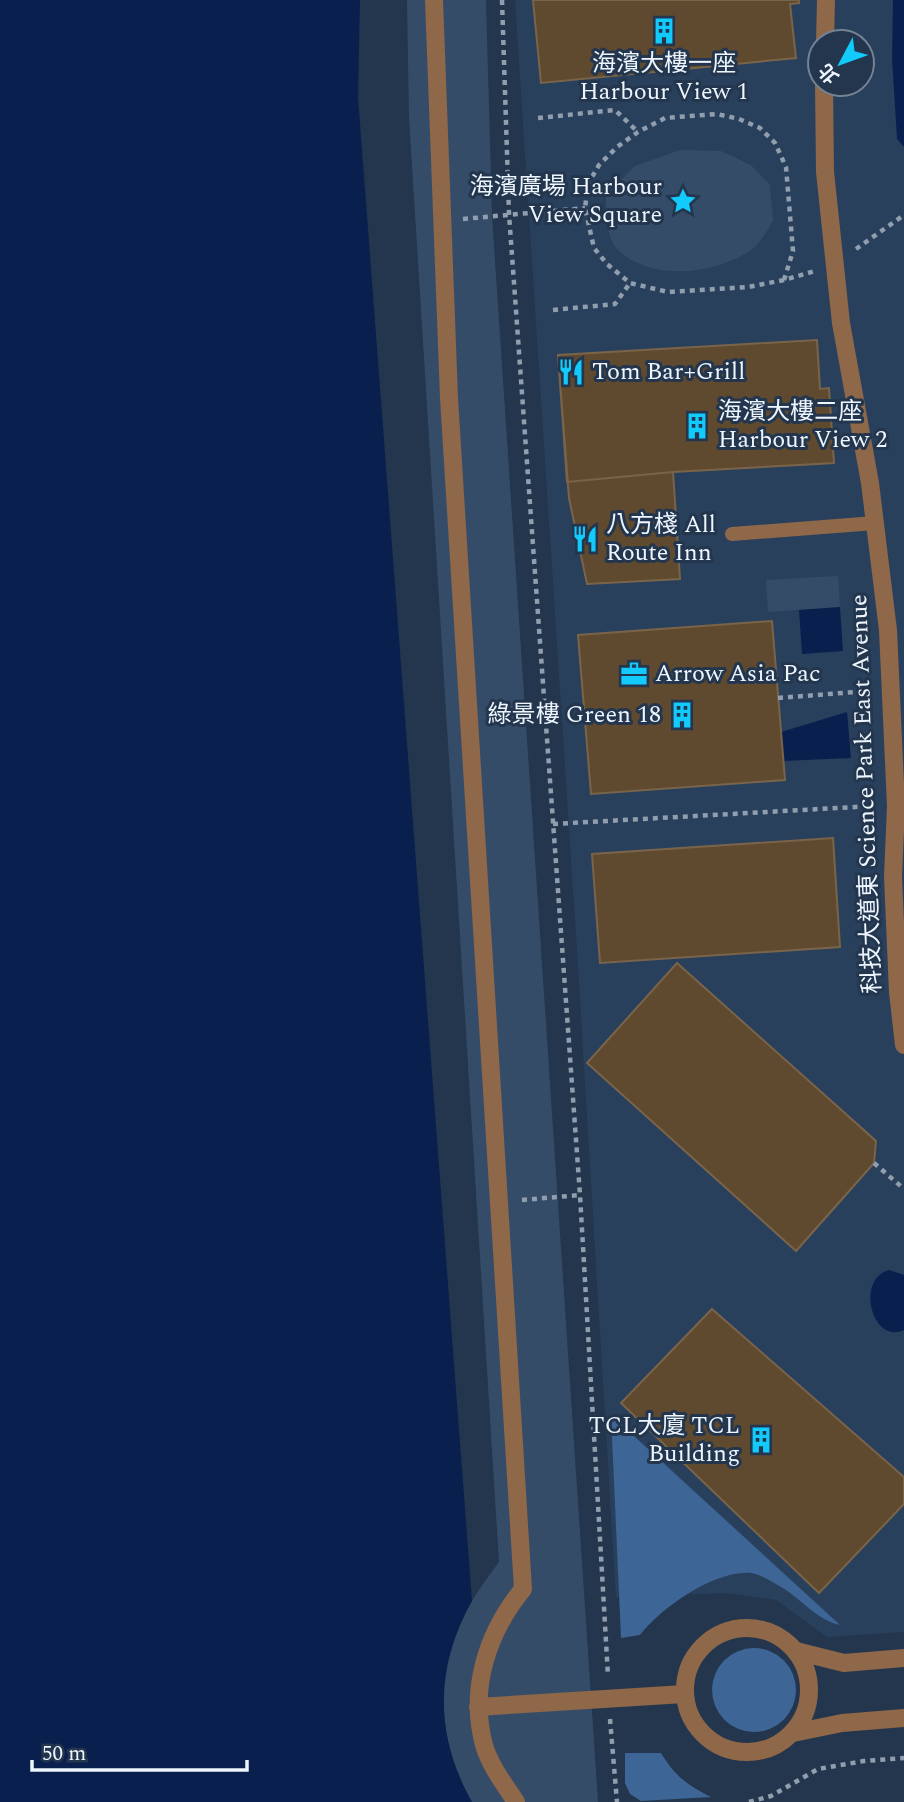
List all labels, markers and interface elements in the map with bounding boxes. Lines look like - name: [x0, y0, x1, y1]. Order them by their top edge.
- building icon: 海濱大樓一座 Harbour View 1: [649, 16, 679, 46]
- north arrow: [806, 28, 876, 98]
- place label: 海濱大樓一座 Harbour View 1: [579, 46, 749, 110]
- text: 北: [812, 56, 846, 90]
- place label: 海濱廣場 Harbour View Square: [470, 169, 662, 233]
- place icon: 海濱廣場 Harbour View Square: [668, 186, 698, 216]
- place label: Tom Bar+Grill: [592, 354, 745, 390]
- restaurant icon: Tom Bar+Grill: [556, 357, 586, 387]
- place label: 海濱大樓二座 Harbour View 2: [718, 394, 887, 458]
- building icon: 海濱大樓二座 Harbour View 2: [682, 411, 712, 441]
- place label: 八方棧 All Route Inn: [606, 507, 716, 571]
- restaurant icon: 八方棧 All Route Inn: [570, 524, 600, 554]
- street label: 科技大道東 Science Park East Avenue: [841, 594, 891, 994]
- place label: Arrow Asia Pac: [655, 656, 821, 692]
- office icon: Arrow Asia Pac: [619, 659, 649, 689]
- place label: 綠景樓 Green 18: [488, 697, 661, 733]
- building icon: 綠景樓 Green 18: [667, 700, 697, 730]
- place label: TCL大廈 TCL Building: [588, 1408, 740, 1472]
- building icon: TCL大廈 TCL Building: [746, 1425, 776, 1455]
- scale bar: [32, 1728, 247, 1772]
- text: 50 m: [42, 1738, 86, 1770]

